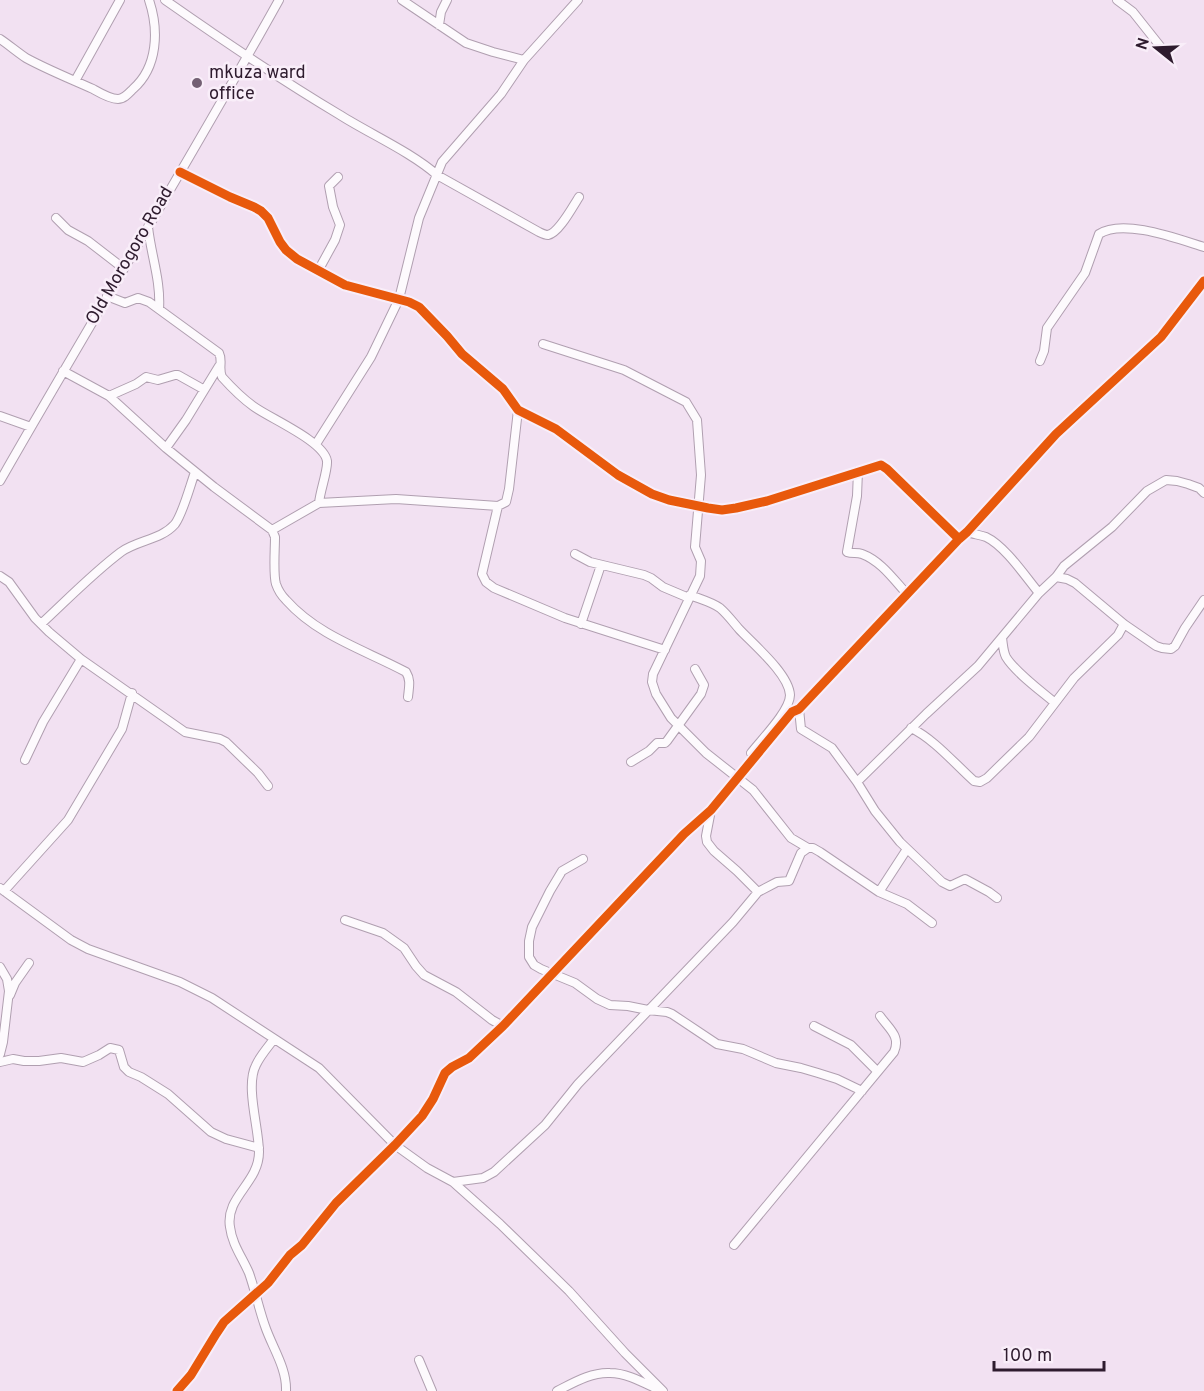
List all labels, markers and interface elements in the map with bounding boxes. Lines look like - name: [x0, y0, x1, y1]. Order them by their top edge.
- north arrow: [1126, 18, 1186, 78]
- text: N: [1132, 35, 1155, 53]
- place label: mkuza ward office: [209, 62, 306, 106]
- marker: mkuza ward office: [190, 76, 204, 90]
- street label: Old Morogoro Road: [81, 183, 179, 329]
- scale bar: [994, 1334, 1104, 1372]
- text: 100 m: [1003, 1345, 1052, 1368]

